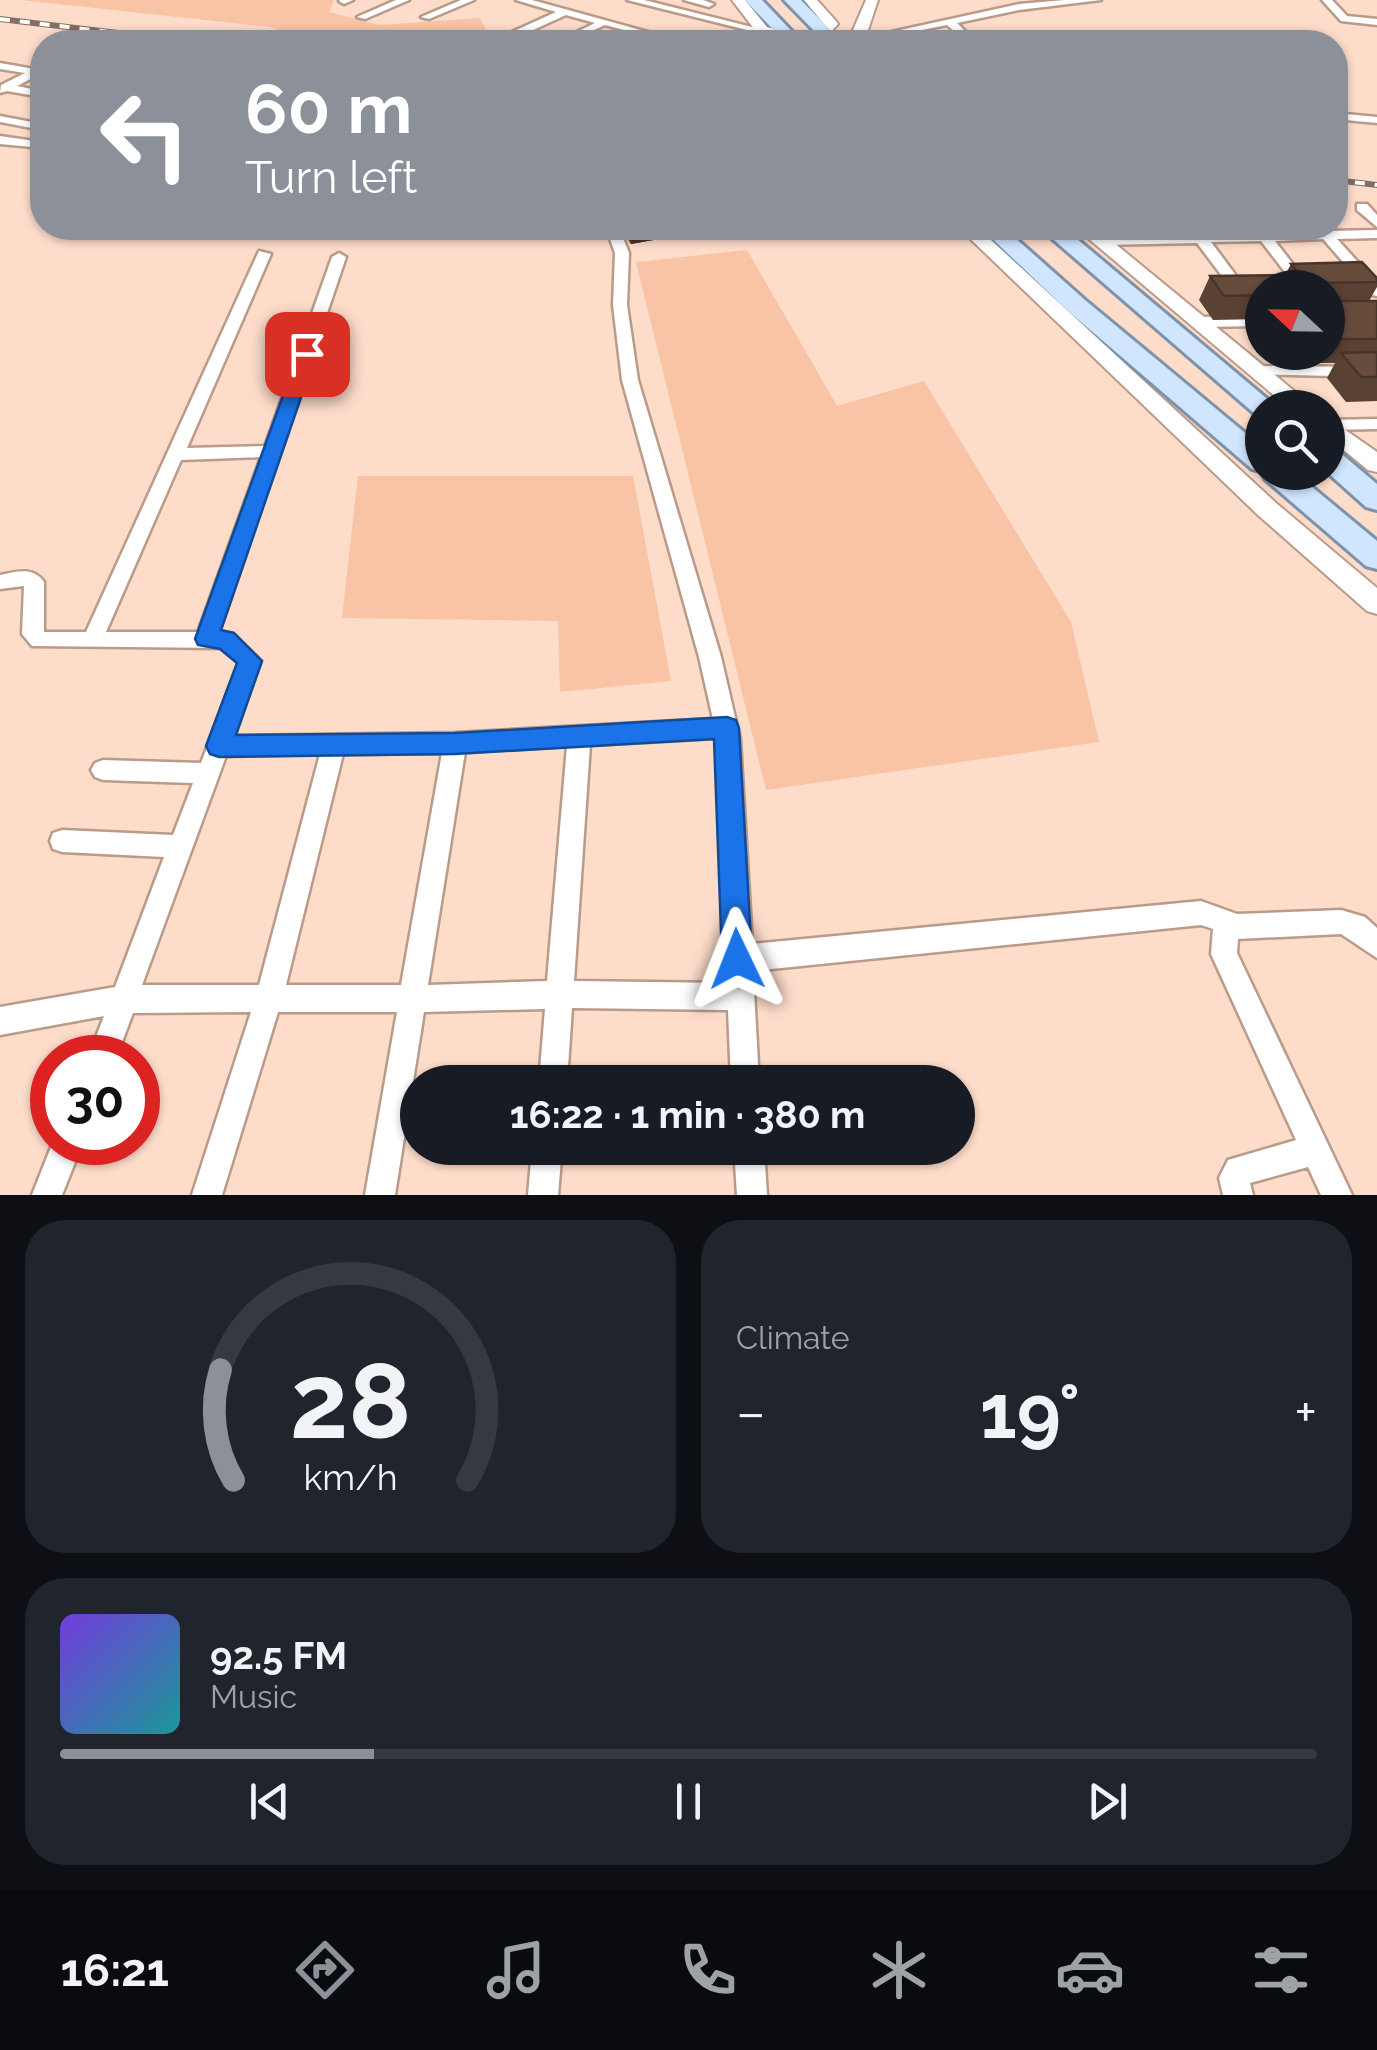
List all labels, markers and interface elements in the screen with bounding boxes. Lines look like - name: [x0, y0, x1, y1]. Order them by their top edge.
- text: 60 m: [245, 67, 412, 149]
- icon: left: [80, 70, 210, 200]
- text: Turn left: [245, 151, 417, 204]
- north arrow: [1245, 270, 1345, 370]
- map controls: [1245, 270, 1345, 490]
- pin: [265, 312, 350, 397]
- icon: arrive: [280, 327, 335, 382]
- button: search: [1245, 390, 1345, 490]
- position arrow: [685, 907, 789, 1011]
- speed limit sign: 30: [30, 1035, 160, 1165]
- text: 16:22 · 1 min · 380 m: [510, 1092, 865, 1137]
- text: Climate: [736, 1319, 850, 1356]
- text: 28: [290, 1340, 411, 1462]
- text: 19°: [980, 1367, 1080, 1456]
- text: −: [736, 1380, 766, 1445]
- text: +: [1294, 1380, 1317, 1445]
- text: km/h: [303, 1456, 398, 1498]
- text: 92.5 FM: [210, 1633, 347, 1678]
- text: Music: [210, 1678, 297, 1715]
- icon: previous: [242, 1774, 297, 1829]
- icon: pause: [661, 1774, 716, 1829]
- icon: next: [1080, 1774, 1135, 1829]
- icon: directions: [290, 1935, 360, 2005]
- icon: music: [481, 1935, 551, 2005]
- icon: phone: [673, 1935, 743, 2005]
- icon: climate: [864, 1935, 934, 2005]
- icon: car: [1055, 1935, 1125, 2005]
- icon: filters: [1246, 1935, 1316, 2005]
- text: 16:21: [61, 1944, 169, 1997]

